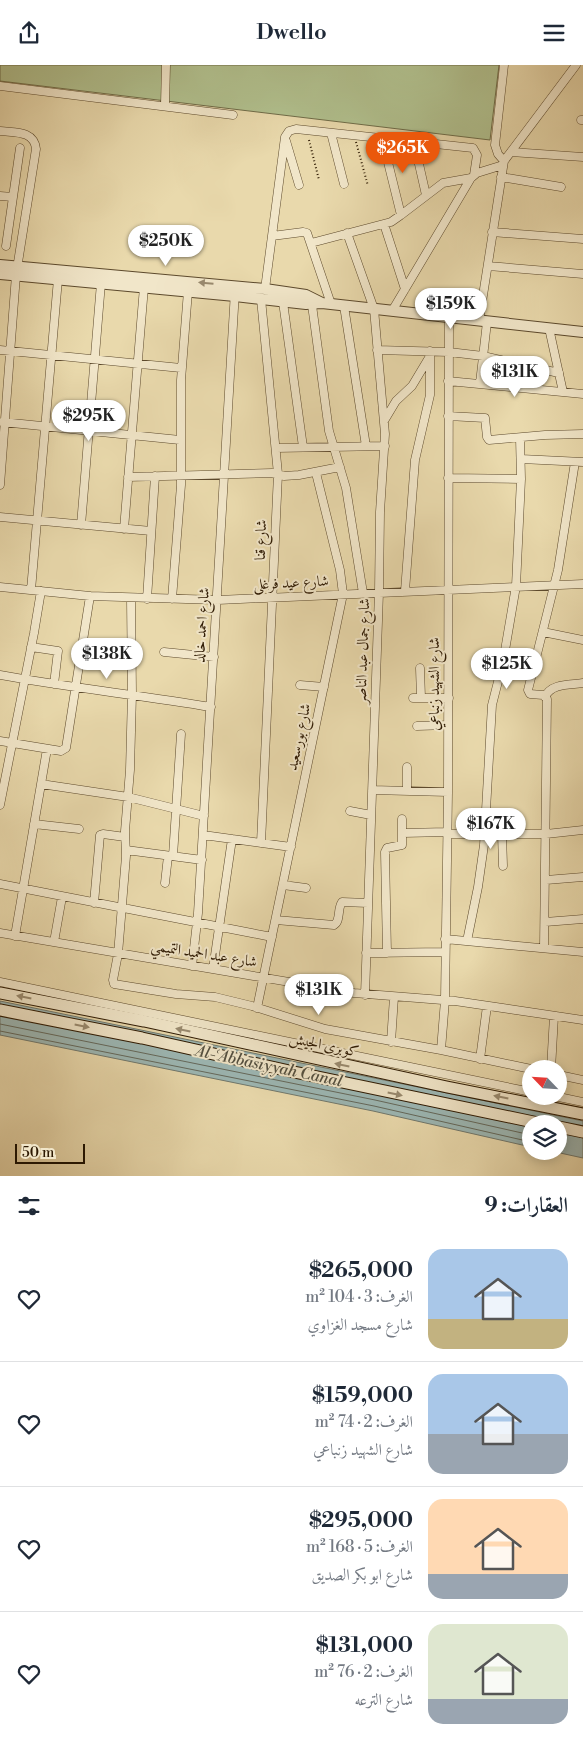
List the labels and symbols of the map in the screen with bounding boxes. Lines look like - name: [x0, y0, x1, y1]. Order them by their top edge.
- pin: $265K: [368, 131, 438, 174]
- pin: $250K: [131, 225, 201, 267]
- one-way arrow: [197, 279, 213, 287]
- pin: $159K: [416, 287, 486, 330]
- pin: $131K: [480, 355, 550, 398]
- pin: $295K: [54, 399, 124, 442]
- street label: شارع قنا: [251, 519, 274, 561]
- street label: شارع عيد فرغلى: [253, 572, 329, 597]
- street label: شارع احمد خالد: [190, 587, 217, 664]
- street label: شارع جمال عبد الناصر: [352, 598, 377, 706]
- pin: $138K: [72, 637, 142, 680]
- street label: شارع الشهيد زنباعي: [425, 637, 447, 731]
- pin: $125K: [472, 647, 542, 690]
- street label: شارع بورسعيد: [283, 702, 318, 773]
- pin: $167K: [456, 807, 526, 850]
- street label: شارع عبد الحميد التميمي: [149, 936, 258, 976]
- pin: $131K: [284, 973, 354, 1016]
- one-way arrow: [16, 993, 31, 1001]
- one-way arrow: [75, 1022, 90, 1030]
- one-way arrow: [175, 1026, 190, 1034]
- street label: كوبرى الجيش: [288, 1028, 360, 1062]
- water label: Al-ʿAbbāsiyyah Canal: [192, 1040, 345, 1092]
- one-way arrow: [333, 1060, 349, 1068]
- north arrow: [522, 1060, 568, 1105]
- one-way arrow: [387, 1090, 402, 1098]
- one-way arrow: [492, 1093, 508, 1101]
- scale bar: [15, 1141, 85, 1164]

